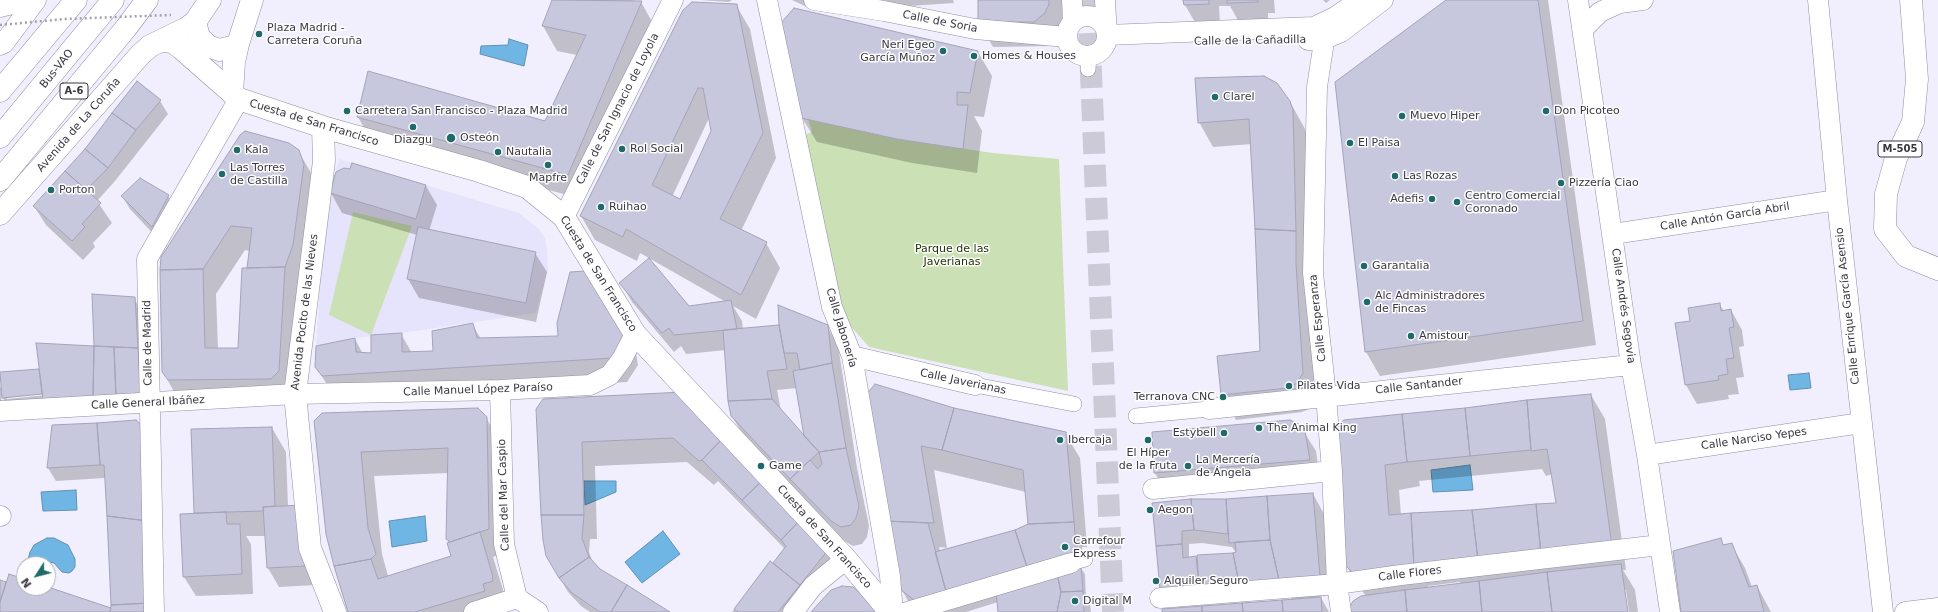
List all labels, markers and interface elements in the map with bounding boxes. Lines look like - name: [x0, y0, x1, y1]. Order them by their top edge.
- street label: Calle de Soria: [901, 8, 979, 36]
- place label: Plaza Madrid - Carretera Coruña: [267, 21, 362, 47]
- marker: Plaza Madrid - Carretera Coruña: [254, 29, 264, 39]
- street label: Calle de San Ignacio de Loyola: [574, 31, 662, 187]
- street label: Calle de la Cañadilla: [1194, 33, 1306, 49]
- place label: Neri Egeo García Muñoz: [860, 38, 935, 64]
- marker: Neri Egeo García Muñoz: [938, 46, 948, 56]
- street label: Bus-VAO: [37, 47, 77, 91]
- place label: Homes & Houses: [982, 49, 1076, 63]
- marker: Homes & Houses: [969, 51, 979, 61]
- street label: Avenida de La Coruña: [34, 75, 124, 175]
- road number: A-6: [60, 83, 88, 99]
- place label: Clarel: [1223, 90, 1255, 104]
- marker: Clarel: [1210, 92, 1220, 102]
- street label: Cuesta de San Francisco: [248, 97, 380, 149]
- place label: Carretera San Francisco - Plaza Madrid: [355, 104, 567, 118]
- place label: Don Picoteo: [1554, 104, 1620, 118]
- marker: Carretera San Francisco - Plaza Madrid: [342, 106, 352, 116]
- marker: Don Picoteo: [1541, 106, 1551, 116]
- place label: Muevo Hiper: [1410, 109, 1480, 123]
- marker: Muevo Hiper: [1397, 111, 1407, 121]
- marker: Diazgu: [408, 122, 418, 132]
- place label: Osteón: [460, 131, 499, 145]
- marker: Osteón: [445, 132, 457, 144]
- place label: Diazgu: [394, 133, 432, 147]
- place label: El Paisa: [1358, 136, 1400, 150]
- marker: El Paisa: [1345, 138, 1355, 148]
- road number: M-505: [1878, 141, 1922, 157]
- place label: Rol Social: [630, 142, 683, 156]
- place label: Kala: [245, 143, 269, 157]
- marker: Rol Social: [617, 144, 627, 154]
- marker: Kala: [232, 145, 242, 155]
- place label: Nautalia: [506, 145, 552, 159]
- marker: Nautalia: [493, 147, 503, 157]
- marker: Mapfre: [543, 160, 553, 170]
- place label: Las Torres de Castilla: [230, 161, 288, 187]
- marker: Las Torres de Castilla: [217, 169, 227, 179]
- place label: Las Rozas: [1403, 169, 1457, 183]
- place label: Mapfre: [529, 171, 567, 185]
- marker: Las Rozas: [1390, 171, 1400, 181]
- place label: Pizzería Ciao: [1569, 176, 1639, 190]
- marker: Pizzería Ciao: [1556, 178, 1566, 188]
- place label: Porton: [59, 183, 95, 197]
- marker: Porton: [46, 185, 56, 195]
- place label: Centro Comercial Coronado: [1465, 189, 1560, 215]
- place label: Adefis: [1390, 192, 1424, 206]
- marker: Adefis: [1427, 194, 1437, 204]
- marker: Centro Comercial Coronado: [1452, 197, 1462, 207]
- place label: Ruihao: [609, 200, 647, 214]
- street label: Calle Antón García Abril: [1659, 200, 1791, 234]
- marker: Ruihao: [596, 202, 606, 212]
- street label: Cuesta de San Francisco: [557, 213, 639, 335]
- street label: Calle Enrique García Asensio: [1833, 227, 1863, 385]
- street label: Avenida Pocito de las Nieves: [289, 233, 321, 391]
- park label: Parque de las Javerianas: [915, 242, 989, 268]
- street label: Calle Andrés Segovia: [1608, 247, 1638, 365]
- place label: Garantalia: [1372, 259, 1429, 273]
- marker: Garantalia: [1359, 261, 1369, 271]
- street label: Calle Esperanza: [1307, 274, 1329, 362]
- street label: Calle Jabonería: [823, 287, 859, 369]
- place label: Alc Administradores de Fincas: [1375, 289, 1485, 315]
- marker: Alc Administradores de Fincas: [1362, 297, 1372, 307]
- street label: Calle de Madrid: [141, 300, 155, 386]
- place label: Amistour: [1419, 329, 1469, 343]
- marker: Amistour: [1406, 331, 1416, 341]
- street label: Calle Javerianas: [919, 366, 1007, 398]
- street label: Calle Santander: [1375, 375, 1463, 397]
- place label: Pilates Vida: [1297, 379, 1361, 393]
- street label: Calle Manuel López Paraíso: [403, 381, 553, 399]
- marker: Pilates Vida: [1284, 381, 1294, 391]
- place label: Terranova CNC: [1134, 390, 1215, 404]
- marker: Terranova CNC: [1218, 392, 1228, 402]
- street label: Calle General Ibáñez: [91, 393, 205, 413]
- place label: The Animal King: [1267, 421, 1357, 435]
- marker: The Animal King: [1254, 423, 1264, 433]
- street label: Calle Narciso Yepes: [1700, 425, 1808, 453]
- place label: Estybell: [1173, 426, 1216, 440]
- marker: Estybell: [1219, 428, 1229, 438]
- place label: Ibercaja: [1068, 433, 1112, 447]
- marker: Ibercaja: [1055, 435, 1065, 445]
- marker: El Híper de la Fruta: [1143, 435, 1153, 445]
- street label: Calle del Mar Caspio: [495, 439, 513, 551]
- place label: El Híper de la Fruta: [1119, 446, 1177, 472]
- place label: La Mercería de Ángela: [1196, 453, 1260, 479]
- place label: Game: [769, 459, 802, 473]
- marker: Game: [756, 461, 766, 471]
- marker: La Mercería de Ángela: [1183, 461, 1193, 471]
- street label: Cuesta de San Francisco: [774, 483, 874, 591]
- place label: Aegon: [1158, 503, 1193, 517]
- marker: Aegon: [1145, 505, 1155, 515]
- place label: Carrefour Express: [1073, 534, 1125, 560]
- marker: Carrefour Express: [1060, 542, 1070, 552]
- north arrow: [16, 556, 56, 596]
- street label: Calle Flores: [1378, 564, 1442, 584]
- place label: Alquiler Seguro: [1164, 574, 1248, 588]
- text: N: [19, 575, 35, 590]
- marker: Alquiler Seguro: [1151, 576, 1161, 586]
- place label: Digital M: [1083, 594, 1132, 608]
- marker: Digital M: [1070, 596, 1080, 606]

